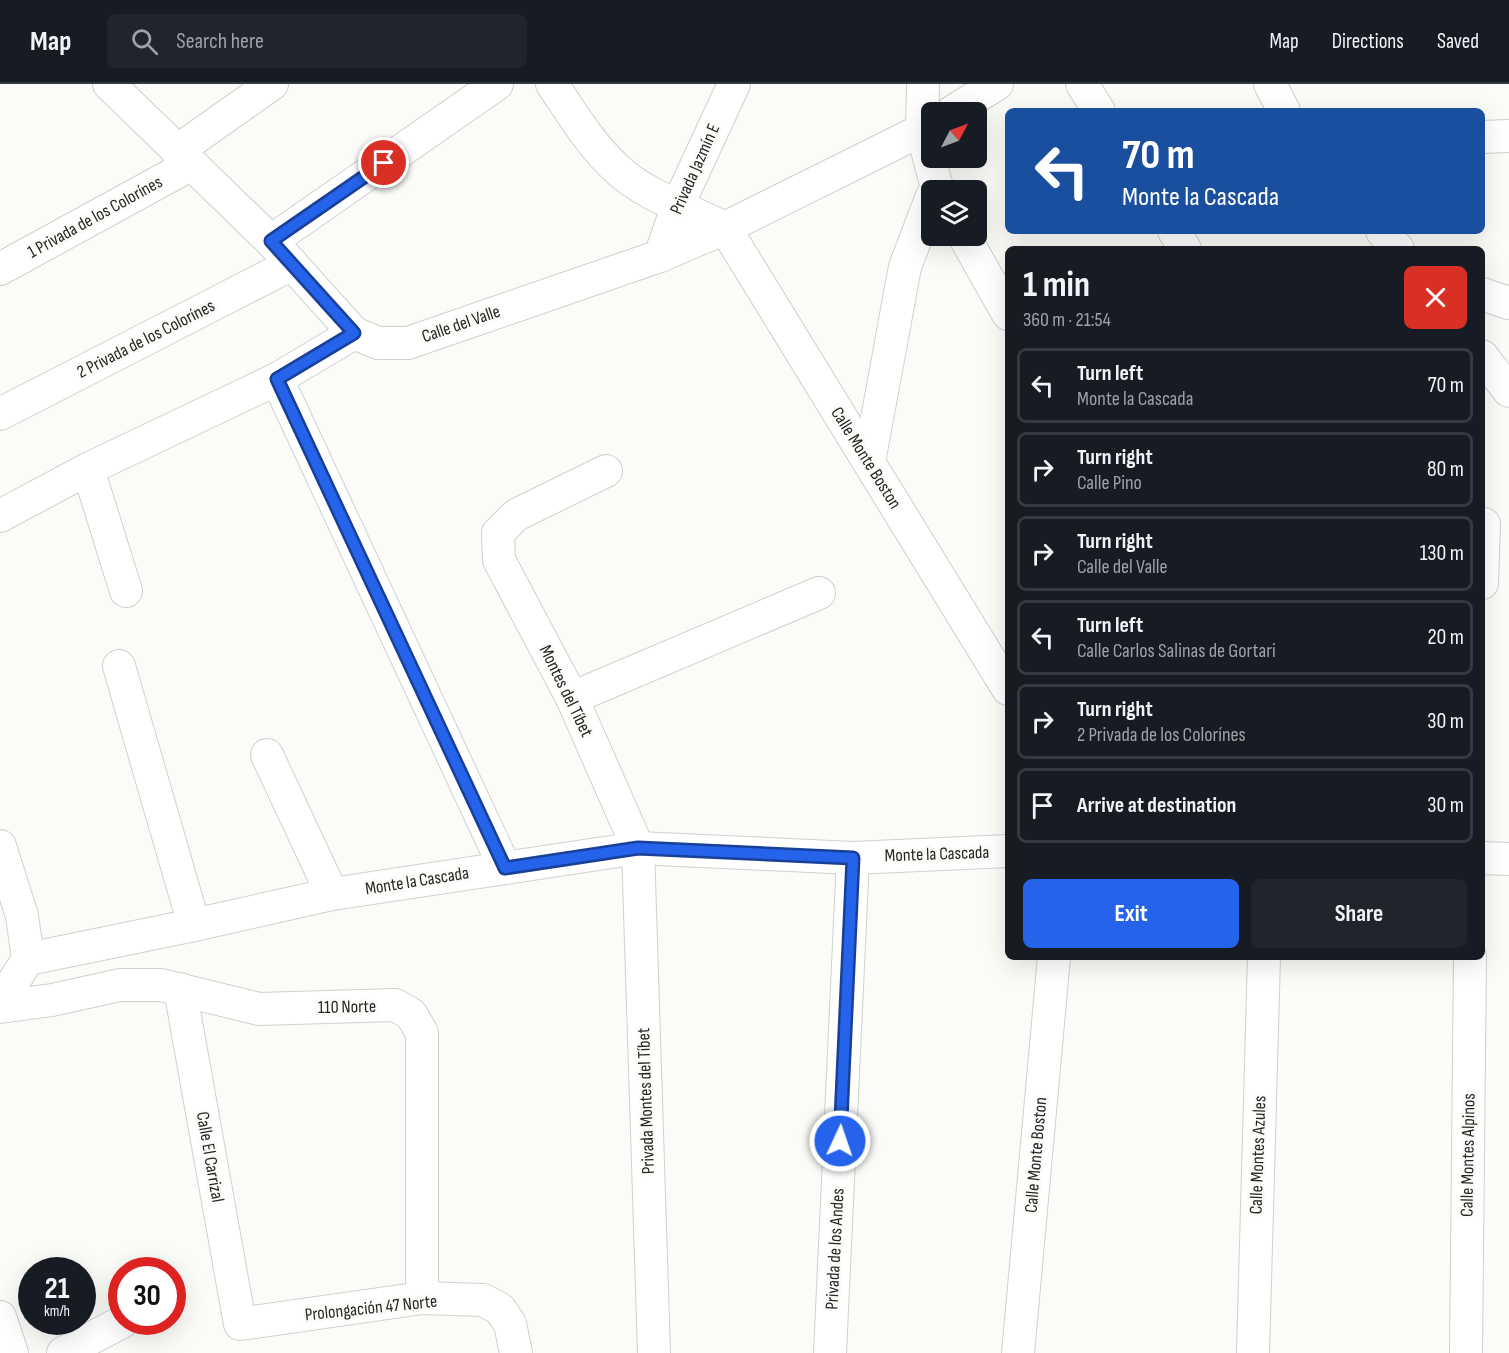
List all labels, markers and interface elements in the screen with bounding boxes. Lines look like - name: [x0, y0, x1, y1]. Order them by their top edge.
- search box: [107, 14, 527, 68]
- text: Map: [30, 25, 71, 58]
- icon: search: [128, 25, 161, 58]
- text: Search here: [176, 28, 264, 55]
- text: Map: [1269, 29, 1299, 54]
- text: Directions: [1332, 29, 1404, 54]
- text: Saved: [1437, 29, 1479, 54]
- north arrow: [921, 102, 987, 168]
- map controls: [921, 102, 987, 246]
- street label: Privada Jazmín E: [666, 120, 724, 218]
- text: 70 m: [1122, 130, 1195, 181]
- icon: left: [1023, 132, 1101, 210]
- pin: [358, 137, 409, 188]
- icon: arrive: [367, 146, 400, 179]
- street label: 1 Privada de los Colorínes: [24, 171, 166, 263]
- button: layers: [921, 180, 987, 246]
- text: Monte la Cascada: [1122, 181, 1279, 213]
- text: 1 min: [1023, 264, 1090, 307]
- button: close: [1404, 266, 1467, 329]
- street label: 2 Privada de los Colorínes: [74, 295, 218, 383]
- street label: Calle del Valle: [419, 301, 503, 347]
- text: 360 m · 21:54: [1023, 308, 1111, 332]
- text: Turn left: [1077, 360, 1143, 387]
- icon: left: [1026, 369, 1059, 402]
- text: 70 m: [1428, 372, 1464, 399]
- text: Monte la Cascada: [1077, 387, 1193, 411]
- street label: Calle Monte Boston: [826, 403, 906, 513]
- text: Turn right: [1077, 444, 1153, 471]
- icon: right: [1026, 453, 1059, 486]
- text: 80 m: [1427, 456, 1464, 483]
- text: Calle Pino: [1077, 471, 1142, 495]
- text: Turn right: [1077, 528, 1153, 555]
- icon: right: [1026, 537, 1059, 570]
- text: 130 m: [1420, 540, 1464, 567]
- text: Calle del Valle: [1077, 555, 1168, 579]
- text: Turn left: [1077, 612, 1143, 639]
- icon: left: [1026, 621, 1059, 654]
- text: 20 m: [1428, 624, 1464, 651]
- text: Calle Carlos Salinas de Gortari: [1077, 639, 1276, 663]
- street label: Montes del Tíbet: [535, 642, 598, 741]
- text: Turn right: [1077, 696, 1153, 723]
- icon: right: [1026, 705, 1059, 738]
- text: 30 m: [1427, 708, 1464, 735]
- text: 2 Privada de los Colorínes: [1077, 723, 1246, 747]
- icon: arrive: [1026, 789, 1059, 822]
- text: Arrive at destination: [1077, 792, 1236, 819]
- text: 30 m: [1427, 792, 1464, 819]
- street label: Monte la Cascada: [884, 842, 990, 866]
- street label: Monte la Cascada: [364, 862, 470, 900]
- button: Exit: [1023, 879, 1239, 948]
- button: Share: [1251, 879, 1467, 948]
- street label: 110 Norte: [318, 996, 376, 1018]
- street label: Privada Montes del Tíbet: [633, 1027, 659, 1175]
- street label: Calle Montes Alpinos: [1456, 1093, 1480, 1217]
- street label: Calle Montes Azules: [1245, 1095, 1271, 1215]
- street label: Calle Monte Boston: [1020, 1096, 1052, 1214]
- position arrow: [808, 1109, 872, 1173]
- street label: Calle El Carrizal: [192, 1110, 228, 1204]
- street label: Privada de los Andes: [821, 1188, 849, 1310]
- speed limit sign: 30: [108, 1257, 186, 1335]
- text: 21: [45, 1271, 69, 1307]
- street label: Prolongación 47 Norte: [304, 1291, 438, 1325]
- text: km/h: [44, 1302, 70, 1321]

